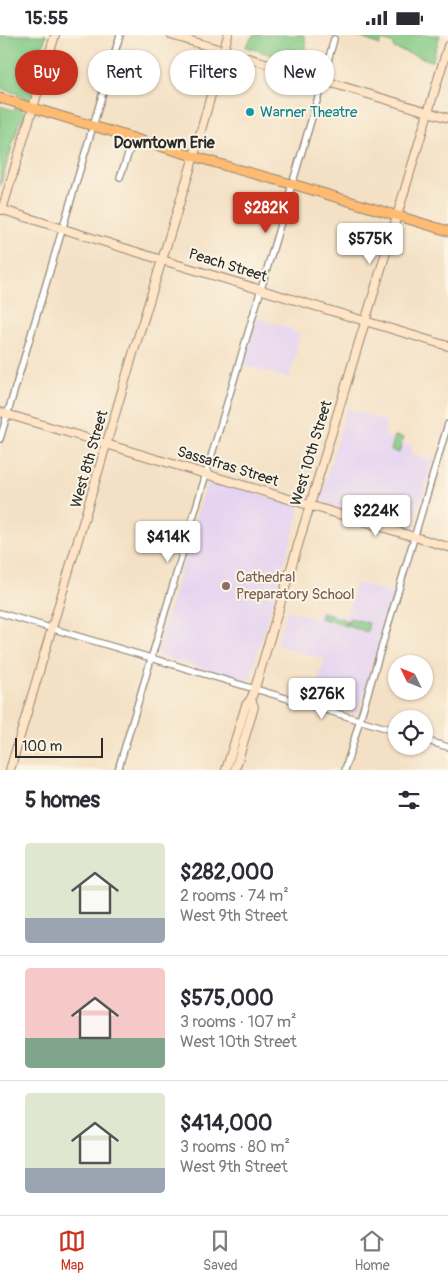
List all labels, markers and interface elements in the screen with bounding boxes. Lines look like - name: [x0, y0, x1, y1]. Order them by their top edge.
- text: 15:55: [25, 6, 68, 30]
- chip: Buy: [15, 50, 78, 95]
- chip: Rent: [88, 50, 160, 95]
- chip: Filters: [170, 50, 255, 95]
- chip: New: [265, 50, 334, 95]
- place label: Warner Theatre: [260, 103, 358, 122]
- marker: Warner Theatre: [244, 106, 256, 118]
- district label: Downtown Erie: [113, 133, 216, 153]
- pin: $282K: [231, 191, 301, 234]
- text: $282K: [244, 198, 288, 218]
- pin: $575K: [335, 223, 405, 265]
- text: $575K: [348, 229, 392, 249]
- street label: Peach Street: [186, 245, 270, 287]
- street label: West 10th Street: [286, 397, 337, 508]
- street label: West 8th Street: [66, 407, 113, 510]
- street label: Sassafras Street: [175, 442, 282, 491]
- pin: $224K: [341, 495, 411, 537]
- text: $224K: [353, 501, 399, 521]
- pin: $414K: [133, 521, 203, 563]
- text: $414K: [146, 527, 190, 547]
- place label: Cathedral Preparatory School: [236, 568, 355, 604]
- marker: Cathedral Preparatory School: [220, 580, 232, 592]
- north arrow: [388, 655, 432, 700]
- map controls: [388, 655, 433, 755]
- pin: $276K: [287, 677, 357, 720]
- text: $276K: [299, 684, 345, 704]
- button: locate: [388, 710, 433, 755]
- scale bar: [15, 735, 102, 758]
- text: 100 m: [22, 738, 62, 755]
- icon: filters: [395, 786, 423, 814]
- text: 5 homes: [25, 787, 100, 814]
- text: $282,000: [180, 859, 274, 886]
- icon: home: [65, 863, 125, 923]
- text: 2 rooms · 74 m²: [180, 886, 289, 906]
- text: West 9th Street: [180, 906, 288, 926]
- text: $575,000: [180, 985, 274, 1012]
- icon: home: [65, 988, 125, 1048]
- text: 3 rooms · 107 m²: [180, 1012, 297, 1032]
- text: West 10th Street: [180, 1032, 297, 1052]
- text: $414,000: [180, 1110, 272, 1137]
- icon: home: [65, 1113, 125, 1173]
- text: 3 rooms · 80 m²: [180, 1137, 290, 1157]
- text: West 9th Street: [180, 1157, 288, 1177]
- tab: Map: [58, 1227, 86, 1274]
- tab: Saved: [203, 1227, 238, 1274]
- tab: Home: [354, 1227, 390, 1274]

